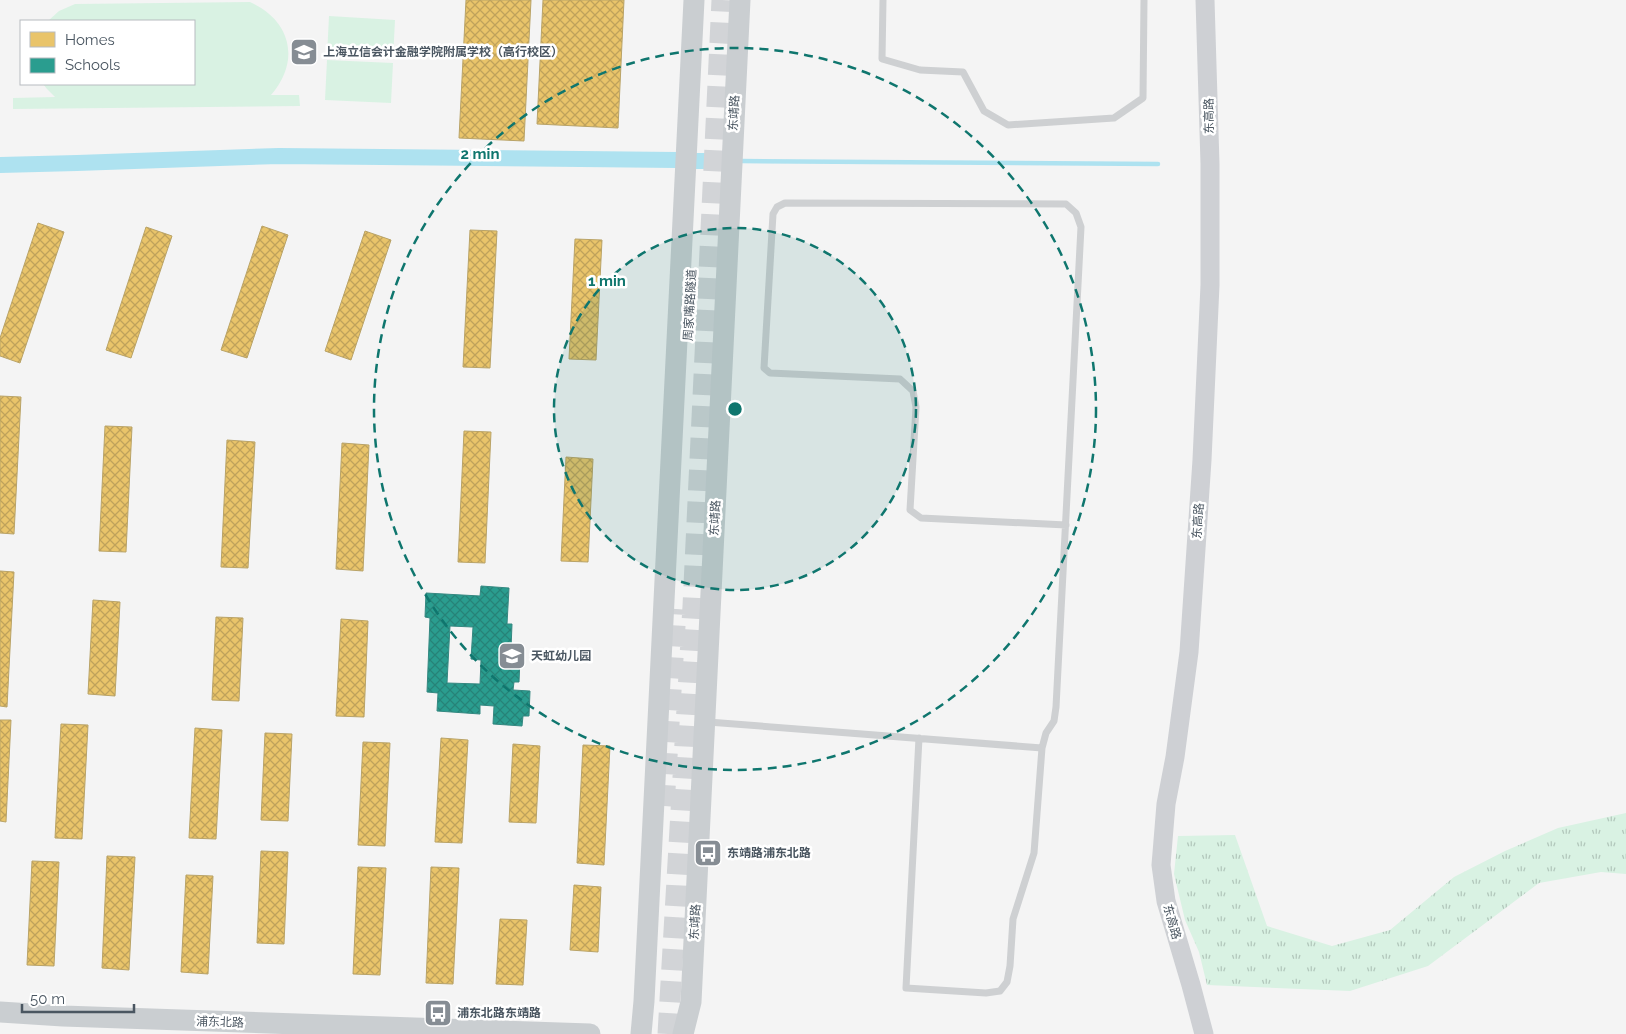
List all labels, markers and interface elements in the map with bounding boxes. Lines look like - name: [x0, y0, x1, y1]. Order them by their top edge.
- legend: [20, 20, 195, 85]
- text: Homes: [65, 31, 115, 49]
- school or university icon: 上海立信会计金融学院附属学校（高行校区）: [289, 37, 319, 67]
- place label: 上海立信会计金融学院附属学校（高行校区）: [323, 45, 563, 59]
- text: Schools: [65, 56, 120, 74]
- street label: 东靖路: [726, 95, 742, 131]
- street label: 东高路: [1202, 98, 1216, 134]
- text: 2 min: [461, 145, 499, 163]
- street label: 周家嘴路隧道: [681, 269, 699, 341]
- text: 1 min: [588, 272, 626, 290]
- centre of rings: [726, 400, 744, 418]
- street label: 东靖路: [707, 500, 723, 536]
- street label: 东高路: [1190, 503, 1206, 539]
- school or university icon: 天虹幼儿园: [497, 641, 527, 671]
- place label: 天虹幼儿园: [531, 649, 591, 663]
- bus stop icon: 东靖路浦东北路: [693, 838, 723, 868]
- place label: 东靖路浦东北路: [727, 846, 811, 860]
- street label: 东高路: [1160, 903, 1184, 941]
- street label: 东靖路: [687, 904, 703, 940]
- scale bar: [22, 982, 135, 1014]
- text: 50 m: [30, 990, 65, 1008]
- bus stop icon: 浦东北路东靖路: [423, 998, 453, 1028]
- place label: 浦东北路东靖路: [457, 1006, 541, 1020]
- street label: 浦东北路: [196, 1014, 244, 1030]

